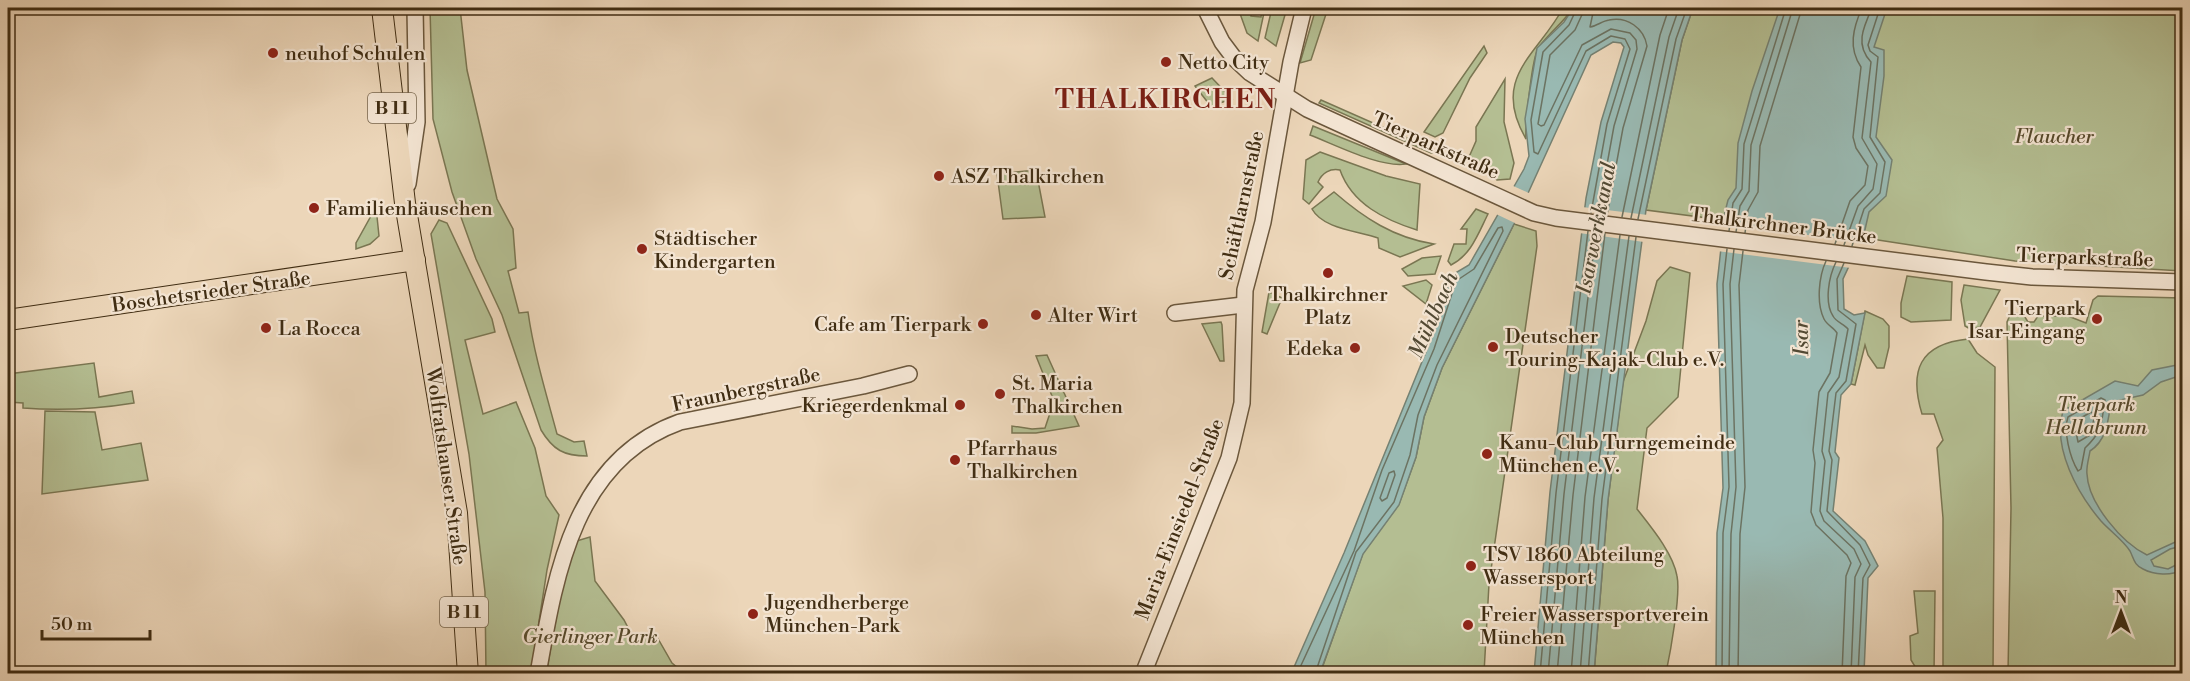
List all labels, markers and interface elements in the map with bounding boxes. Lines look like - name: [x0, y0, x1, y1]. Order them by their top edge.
- place label: neuhof Schulen: [285, 42, 425, 67]
- marker: neuhof Schulen: [266, 46, 280, 60]
- place label: Netto City: [1178, 51, 1269, 76]
- marker: Netto City: [1159, 55, 1173, 69]
- district label: THALKIRCHEN: [1055, 84, 1277, 116]
- road number: B 11: [368, 93, 416, 123]
- street label: Tierparkstraße: [1368, 107, 1503, 186]
- park label: Flaucher: [2014, 125, 2094, 150]
- street label: Schäftlarnstraße: [1214, 129, 1270, 282]
- water label: Isarwerkkanal: [1571, 160, 1623, 297]
- place label: ASZ Thalkirchen: [950, 165, 1104, 190]
- marker: ASZ Thalkirchen: [932, 169, 946, 183]
- place label: Familienhäuschen: [326, 197, 493, 222]
- marker: Familienhäuschen: [307, 201, 321, 215]
- street label: Thalkirchner Brücke: [1688, 203, 1878, 250]
- place label: Städtischer Kindergarten: [654, 227, 776, 275]
- marker: Städtischer Kindergarten: [635, 242, 649, 256]
- street label: Tierparkstraße: [2016, 244, 2154, 273]
- street label: Boschetsrieder Straße: [109, 266, 312, 319]
- marker: Thalkirchner Platz: [1321, 266, 1335, 280]
- water label: Mühlbach: [1403, 267, 1465, 363]
- place label: Thalkirchner Platz: [1268, 283, 1388, 331]
- place label: Tierpark Isar-Eingang: [1968, 297, 2087, 345]
- place label: Alter Wirt: [1047, 304, 1138, 329]
- marker: Alter Wirt: [1029, 308, 1043, 322]
- marker: Tierpark Isar-Eingang: [2090, 312, 2104, 326]
- place label: Cafe am Tierpark: [814, 313, 973, 338]
- place label: La Rocca: [278, 317, 362, 342]
- marker: Cafe am Tierpark: [976, 317, 990, 331]
- water label: Isar: [1789, 319, 1815, 357]
- marker: La Rocca: [259, 321, 273, 335]
- place label: Deutscher Touring-Kajak-Club e.V.: [1505, 325, 1724, 373]
- place label: Edeka: [1287, 337, 1344, 362]
- marker: Deutscher Touring-Kajak-Club e.V.: [1486, 340, 1500, 354]
- marker: Edeka: [1348, 341, 1362, 355]
- street label: Fraunbergstraße: [670, 363, 823, 418]
- street label: Wolfratshauser Straße: [419, 365, 472, 567]
- place label: St. Maria Thalkirchen: [1012, 372, 1123, 420]
- marker: St. Maria Thalkirchen: [993, 387, 1007, 401]
- park label: Tierpark Hellabrunn: [2044, 393, 2148, 441]
- place label: Kriegerdenkmal: [802, 394, 948, 419]
- marker: Kriegerdenkmal: [953, 398, 967, 412]
- street label: Maria-Einsiedel-Straße: [1130, 415, 1230, 624]
- place label: Kanu-Club Turngemeinde München e.V.: [1499, 431, 1735, 479]
- place label: Pfarrhaus Thalkirchen: [967, 437, 1078, 485]
- marker: Kanu-Club Turngemeinde München e.V.: [1480, 447, 1494, 461]
- marker: Pfarrhaus Thalkirchen: [948, 453, 962, 467]
- place label: TSV 1860 Abteilung Wassersport: [1482, 543, 1665, 591]
- marker: TSV 1860 Abteilung Wassersport: [1464, 559, 1478, 573]
- north arrow: [2091, 582, 2151, 642]
- text: N: [2115, 588, 2128, 608]
- place label: Jugendherberge München-Park: [764, 591, 909, 639]
- road number: B 11: [440, 597, 488, 627]
- scale bar: [42, 603, 150, 641]
- place label: Freier Wassersportverein München: [1480, 603, 1709, 651]
- marker: Jugendherberge München-Park: [746, 607, 760, 621]
- text: 50 m: [51, 613, 93, 636]
- marker: Freier Wassersportverein München: [1461, 618, 1475, 632]
- park label: Gierlinger Park: [522, 625, 658, 650]

